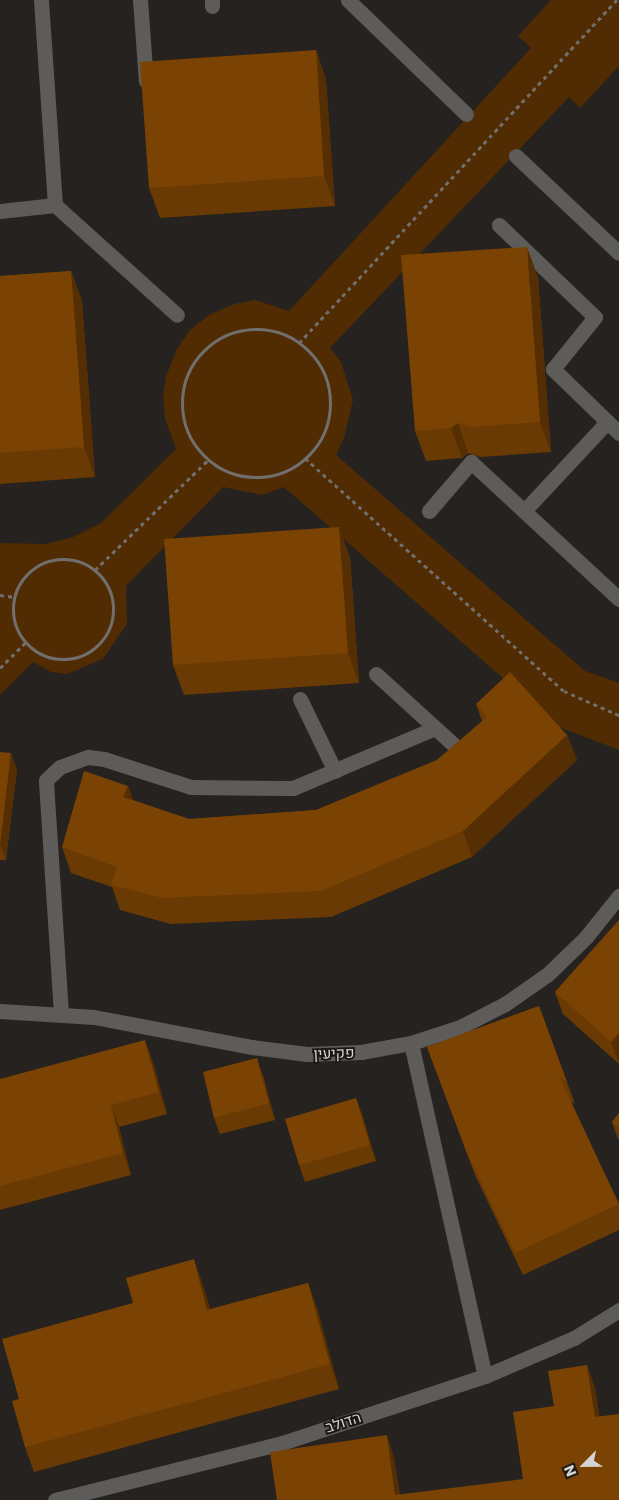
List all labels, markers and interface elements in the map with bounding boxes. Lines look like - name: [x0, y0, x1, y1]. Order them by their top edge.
- street label: פקיעין: [313, 1043, 355, 1063]
- street label: הדולב: [323, 1408, 363, 1436]
- north arrow: [559, 1440, 609, 1490]
- text: N: [559, 1462, 581, 1480]

